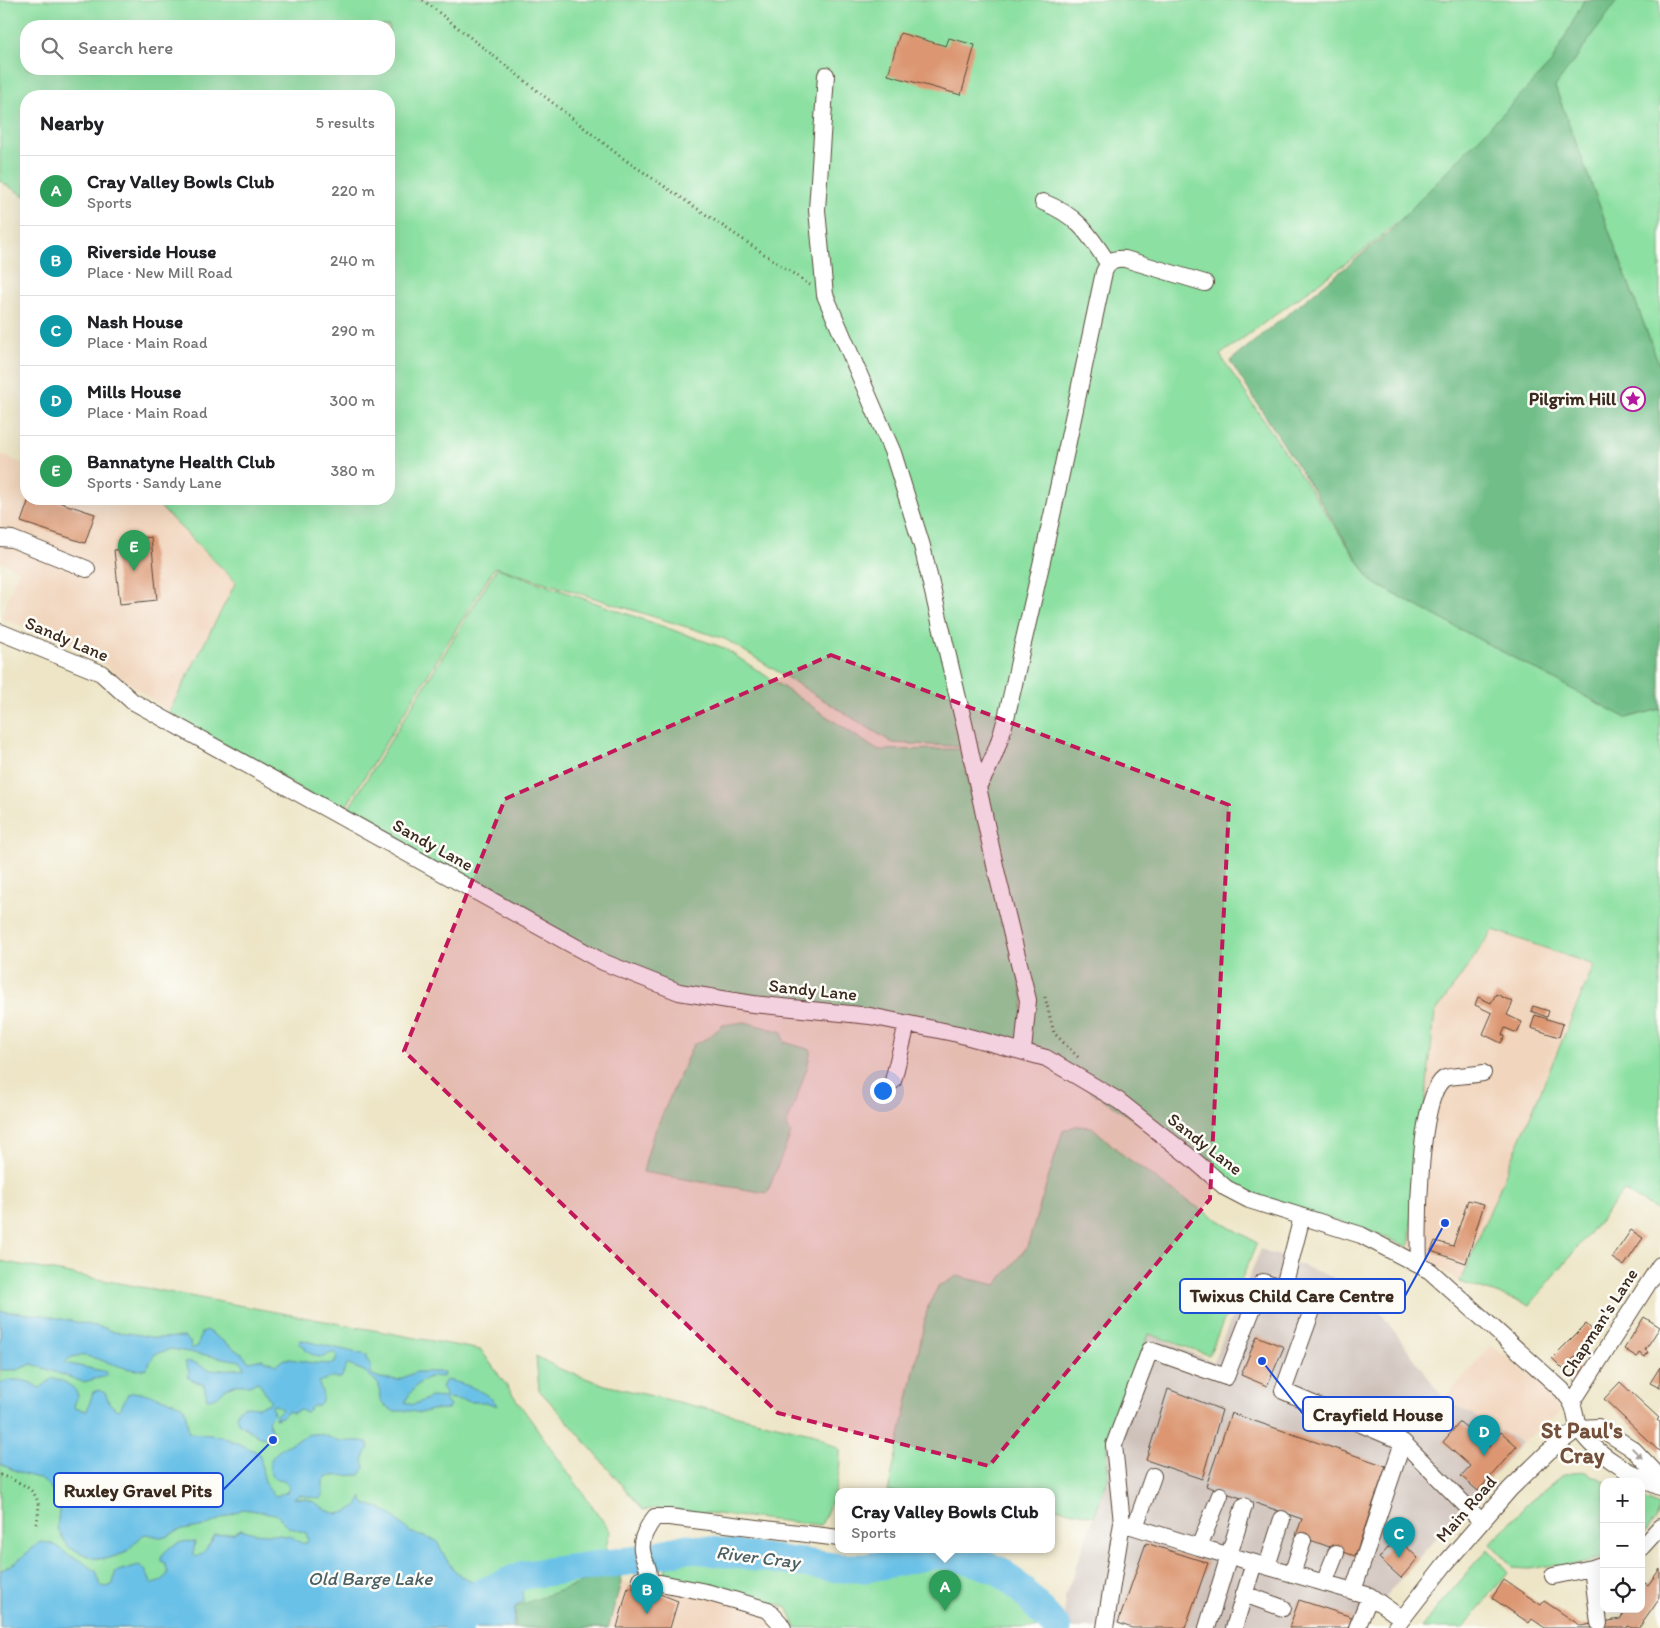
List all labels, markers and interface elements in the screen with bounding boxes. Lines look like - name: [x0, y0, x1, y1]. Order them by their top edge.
- search box: [20, 20, 395, 75]
- icon: search: [38, 34, 66, 62]
- text: Search here: [78, 36, 173, 59]
- text: Nearby: [40, 110, 104, 135]
- text: 5 results: [315, 113, 375, 132]
- text: Cray Valley Bowls Club: [87, 170, 274, 193]
- text: A: [51, 181, 61, 200]
- text: 220 m: [331, 181, 375, 200]
- text: Sports: [87, 193, 132, 212]
- text: Riverside House: [87, 240, 216, 263]
- text: B: [51, 251, 61, 270]
- text: 240 m: [330, 251, 375, 270]
- text: Place · New Mill Road: [87, 263, 233, 282]
- text: Nash House: [87, 310, 183, 333]
- text: C: [51, 321, 61, 340]
- text: 290 m: [331, 321, 375, 340]
- text: Place · Main Road: [87, 333, 208, 352]
- text: Mills House: [87, 380, 181, 403]
- place icon: Pilgrim Hill: [1620, 386, 1646, 412]
- place label: Pilgrim Hill: [1529, 388, 1617, 410]
- text: D: [51, 391, 61, 410]
- text: 300 m: [330, 391, 375, 410]
- text: Place · Main Road: [87, 403, 208, 422]
- text: Bannatyne Health Club: [87, 450, 275, 473]
- text: E: [52, 461, 60, 480]
- text: 380 m: [331, 461, 375, 480]
- text: Sports · Sandy Lane: [87, 473, 222, 492]
- pin: E: [118, 530, 150, 571]
- street label: Sandy Lane: [22, 612, 112, 666]
- street label: Sandy Lane: [389, 814, 477, 876]
- street label: Sandy Lane: [768, 974, 858, 1006]
- your location: [870, 1078, 896, 1104]
- street label: Sandy Lane: [1163, 1108, 1247, 1180]
- street label: Chapman's Lane: [1555, 1264, 1643, 1382]
- callout: Twixus Child Care Centre: [1180, 1279, 1405, 1313]
- text: Twixus Child Care Centre: [1189, 1284, 1394, 1307]
- callout: Crayfield House: [1303, 1397, 1453, 1431]
- text: Crayfield House: [1313, 1403, 1443, 1426]
- pin: D: [1468, 1415, 1500, 1456]
- district label: St Paul's Cray: [1541, 1417, 1623, 1469]
- one-way arrow: [1631, 1447, 1643, 1459]
- street label: Main Road: [1431, 1471, 1501, 1547]
- callout: Ruxley Gravel Pits: [54, 1473, 223, 1507]
- map controls: [1600, 1478, 1645, 1613]
- button: +: [1600, 1478, 1645, 1523]
- text: Ruxley Gravel Pits: [64, 1479, 213, 1502]
- popup: [835, 1488, 1055, 1553]
- text: Cray Valley Bowls Club: [851, 1500, 1039, 1523]
- pin: C: [1383, 1517, 1415, 1558]
- text: Sports: [851, 1523, 896, 1542]
- button: −: [1600, 1523, 1645, 1568]
- water label: River Cray: [715, 1540, 803, 1574]
- water label: Old Barge Lake: [308, 1567, 433, 1590]
- button: locate: [1600, 1568, 1645, 1613]
- pin: A: [929, 1570, 961, 1611]
- pin: B: [631, 1573, 663, 1614]

